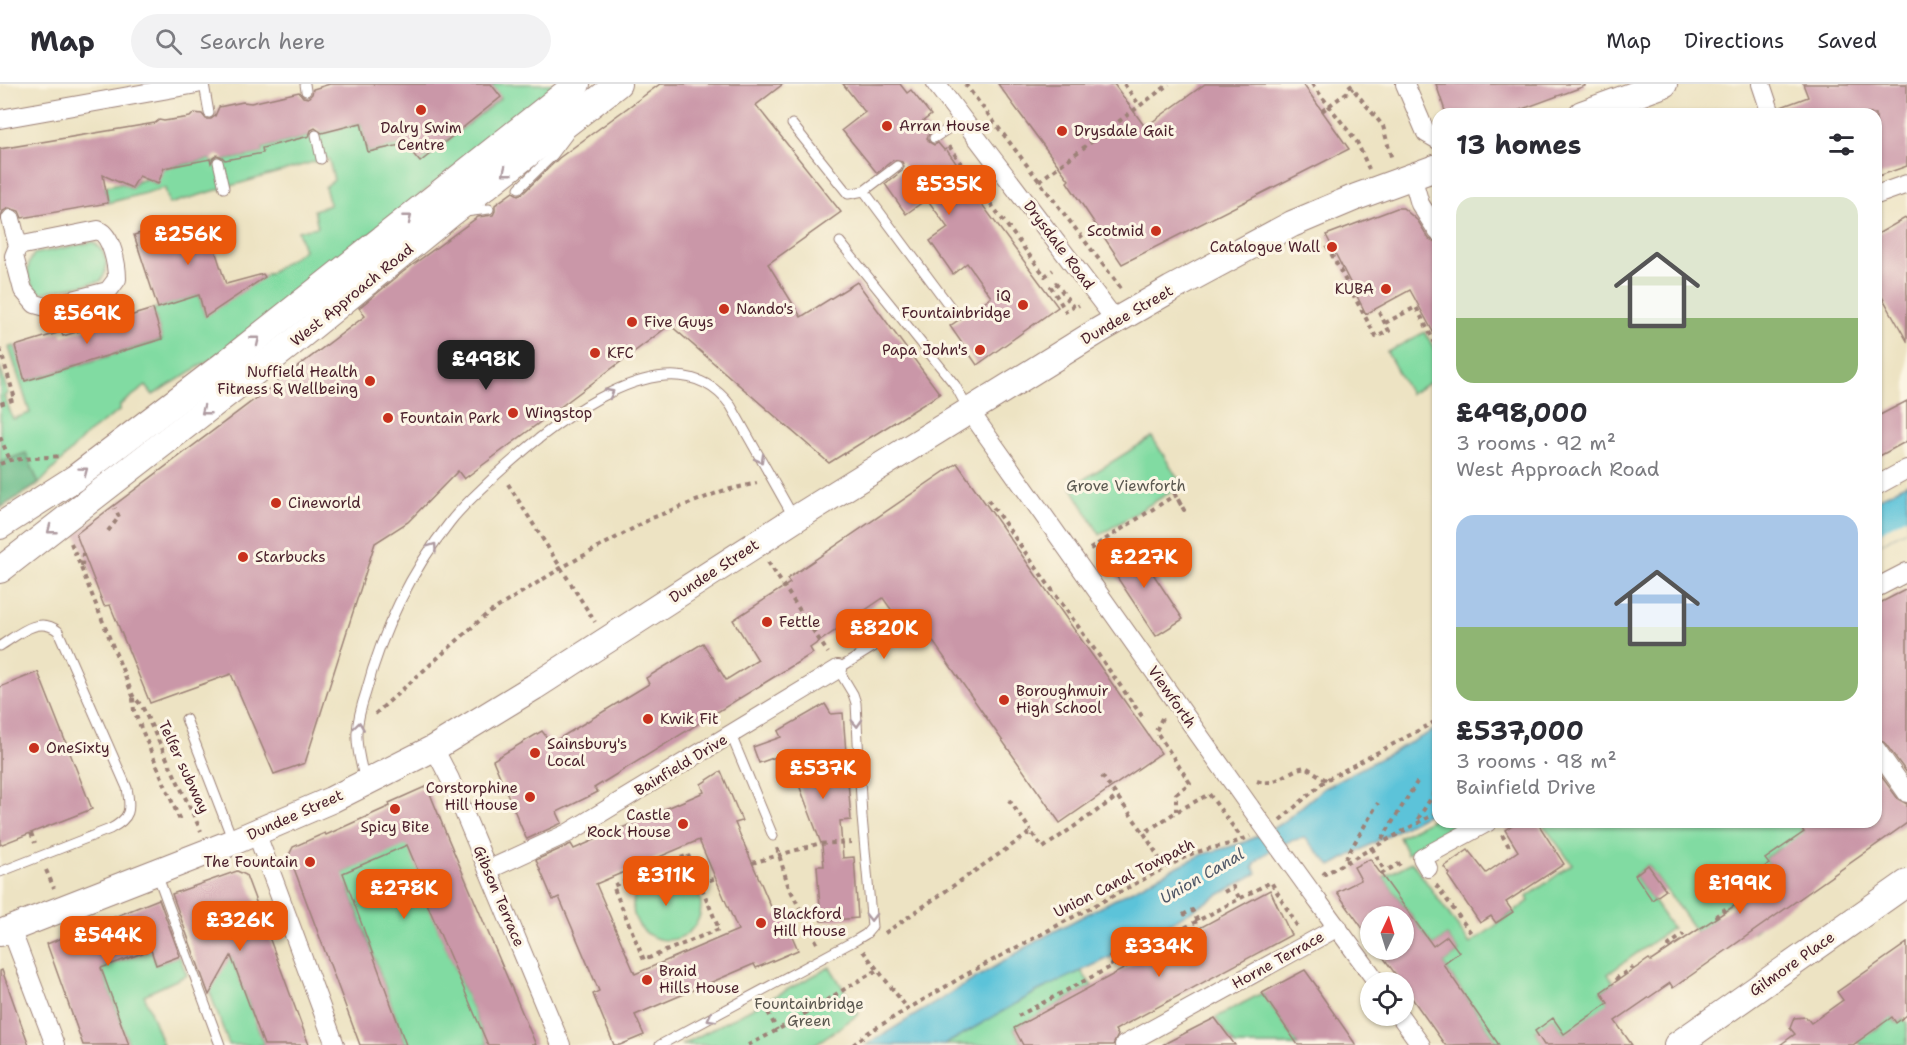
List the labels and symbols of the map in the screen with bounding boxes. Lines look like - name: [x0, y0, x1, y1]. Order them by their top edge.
- marker: Dalry Swim Centre: [414, 103, 428, 117]
- place label: Arran House: [899, 116, 990, 136]
- place label: Dalry Swim Centre: [380, 118, 462, 155]
- marker: Arran House: [880, 119, 894, 133]
- place label: Drysdale Gait: [1074, 121, 1174, 141]
- marker: Drysdale Gait: [1055, 124, 1069, 138]
- one-way arrow: [501, 165, 512, 176]
- pin: £535K: [907, 165, 991, 216]
- street label: Drysdale Road: [1019, 196, 1099, 294]
- pin: £256K: [146, 215, 230, 266]
- one-way arrow: [402, 215, 413, 226]
- place label: Scotmid: [1087, 221, 1144, 241]
- marker: Scotmid: [1149, 224, 1163, 238]
- place label: Catalogue Wall: [1210, 237, 1320, 257]
- street label: West Approach Road: [286, 239, 418, 351]
- marker: Catalogue Wall: [1325, 240, 1339, 254]
- place label: KUBA: [1335, 279, 1374, 299]
- street label: Dundee Street: [1077, 281, 1177, 349]
- marker: KUBA: [1379, 282, 1393, 296]
- place label: iQ Fountainbridge: [902, 286, 1011, 323]
- pin: £569K: [45, 294, 129, 345]
- marker: iQ Fountainbridge: [1016, 298, 1030, 312]
- place label: Nando's: [736, 299, 794, 319]
- marker: Nando's: [717, 302, 731, 316]
- place label: Five Guys: [644, 312, 714, 332]
- marker: Five Guys: [625, 315, 639, 329]
- one-way arrow: [249, 336, 260, 347]
- pin: £498K: [444, 340, 528, 391]
- place label: Papa John's: [882, 340, 968, 360]
- place label: KFC: [607, 343, 634, 363]
- marker: Papa John's: [973, 343, 987, 357]
- marker: KFC: [588, 346, 602, 360]
- place label: Nuffield Health Fitness & Wellbeing: [217, 362, 358, 399]
- marker: Nuffield Health Fitness & Wellbeing: [363, 374, 377, 388]
- one-way arrow: [604, 389, 614, 400]
- one-way arrow: [201, 403, 212, 414]
- place label: Wingstop: [525, 403, 592, 423]
- marker: Wingstop: [506, 406, 520, 420]
- place label: Fountain Park: [400, 408, 500, 428]
- marker: Fountain Park: [381, 411, 395, 425]
- one-way arrow: [753, 453, 764, 463]
- one-way arrow: [78, 467, 89, 478]
- park label: Grove Viewforth: [1066, 476, 1186, 496]
- place label: Cineworld: [288, 493, 361, 513]
- marker: Cineworld: [269, 496, 283, 510]
- one-way arrow: [47, 523, 58, 534]
- street label: Dundee Street: [665, 535, 763, 607]
- pin: £227K: [1102, 538, 1186, 589]
- one-way arrow: [426, 542, 437, 553]
- place label: Starbucks: [255, 547, 326, 567]
- marker: Starbucks: [236, 550, 250, 564]
- pin: £820K: [842, 609, 926, 660]
- place label: Fettle: [779, 612, 821, 632]
- marker: Fettle: [760, 615, 774, 629]
- street label: Viewforth: [1143, 662, 1201, 732]
- place label: Boroughmuir High School: [1016, 681, 1109, 718]
- marker: Boroughmuir High School: [997, 693, 1011, 707]
- place label: Kwik Fit: [660, 709, 719, 729]
- marker: Kwik Fit: [641, 712, 655, 726]
- street label: Telfer subway: [154, 717, 214, 817]
- one-way arrow: [850, 718, 863, 727]
- one-way arrow: [352, 721, 364, 730]
- street label: Bainfield Drive: [631, 729, 731, 801]
- place label: Sainsbury's Local: [547, 734, 627, 771]
- place label: OneSixty: [46, 738, 110, 758]
- marker: OneSixty: [27, 741, 41, 755]
- marker: Sainsbury's Local: [528, 746, 542, 760]
- pin: £537K: [781, 749, 865, 800]
- place label: Corstorphine Hill House: [426, 778, 518, 815]
- street label: Dundee Street: [244, 785, 346, 845]
- marker: Corstorphine Hill House: [523, 790, 537, 804]
- marker: Spicy Bite: [388, 802, 402, 816]
- place label: Castle Rock House: [587, 805, 671, 842]
- place label: Spicy Bite: [361, 817, 429, 837]
- marker: Castle Rock House: [676, 817, 690, 831]
- street label: Union Canal Towpath: [1050, 834, 1198, 922]
- street label: Gibson Terrace: [469, 842, 529, 950]
- water label: Union Canal: [1156, 843, 1248, 909]
- place label: The Fountain: [203, 852, 298, 872]
- marker: The Fountain: [303, 855, 317, 869]
- pin: £311K: [624, 856, 708, 907]
- pin: £199K: [1698, 864, 1782, 915]
- pin: £278K: [362, 869, 446, 920]
- pin: £326K: [198, 901, 282, 952]
- place label: Blackford Hill House: [773, 904, 846, 941]
- north arrow: [1360, 906, 1414, 960]
- one-way arrow: [865, 913, 877, 922]
- pin: £544K: [66, 916, 150, 967]
- marker: Blackford Hill House: [754, 916, 768, 930]
- street label: Horne Terrace: [1228, 926, 1328, 994]
- pin: £334K: [1117, 927, 1201, 978]
- street label: Gilmore Place: [1745, 927, 1839, 1001]
- place label: Braid Hills House: [659, 961, 740, 998]
- marker: Braid Hills House: [640, 973, 654, 987]
- park label: Fountainbridge Green: [754, 994, 864, 1031]
- one-way arrow: [707, 1011, 717, 1022]

